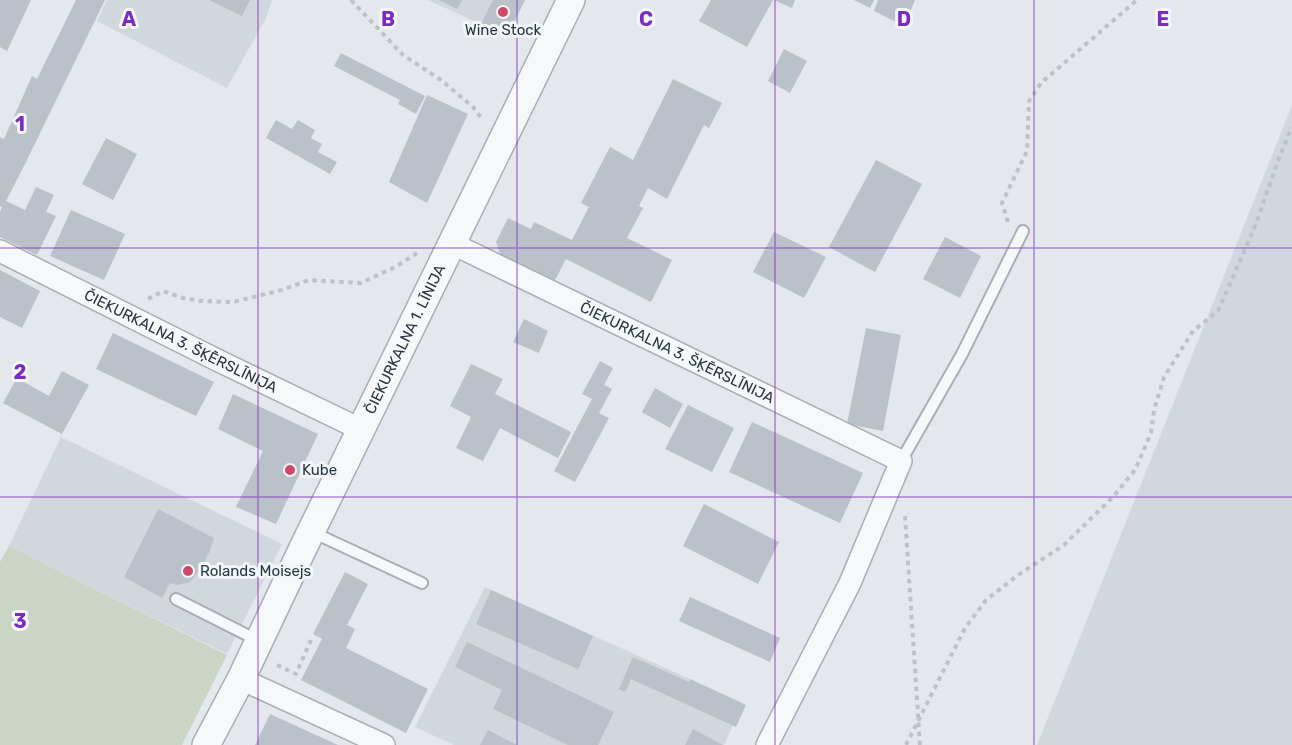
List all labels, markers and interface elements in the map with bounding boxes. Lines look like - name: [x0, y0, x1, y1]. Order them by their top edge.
- marker: Wine Stock: [496, 5, 510, 19]
- text: A: [122, 7, 137, 31]
- text: B: [381, 7, 395, 31]
- text: C: [639, 7, 653, 31]
- text: D: [897, 7, 911, 31]
- text: E: [1157, 7, 1169, 31]
- place label: Wine Stock: [465, 21, 542, 39]
- text: 1: [15, 112, 25, 136]
- street label: ČIEKURKALNA 1. LĪNIJA: [361, 262, 449, 417]
- street label: ČIEKURKALNA 3. ŠĶĒRSLĪNIJA: [81, 286, 280, 397]
- street label: ČIEKURKALNA 3. ŠĶĒRSLĪNIJA: [577, 298, 777, 407]
- text: 2: [14, 360, 27, 384]
- place label: Kube: [302, 461, 337, 479]
- marker: Kube: [283, 463, 297, 477]
- place label: Rolands Moisejs: [200, 562, 312, 580]
- marker: Rolands Moisejs: [181, 564, 195, 578]
- text: 3: [13, 609, 27, 633]

